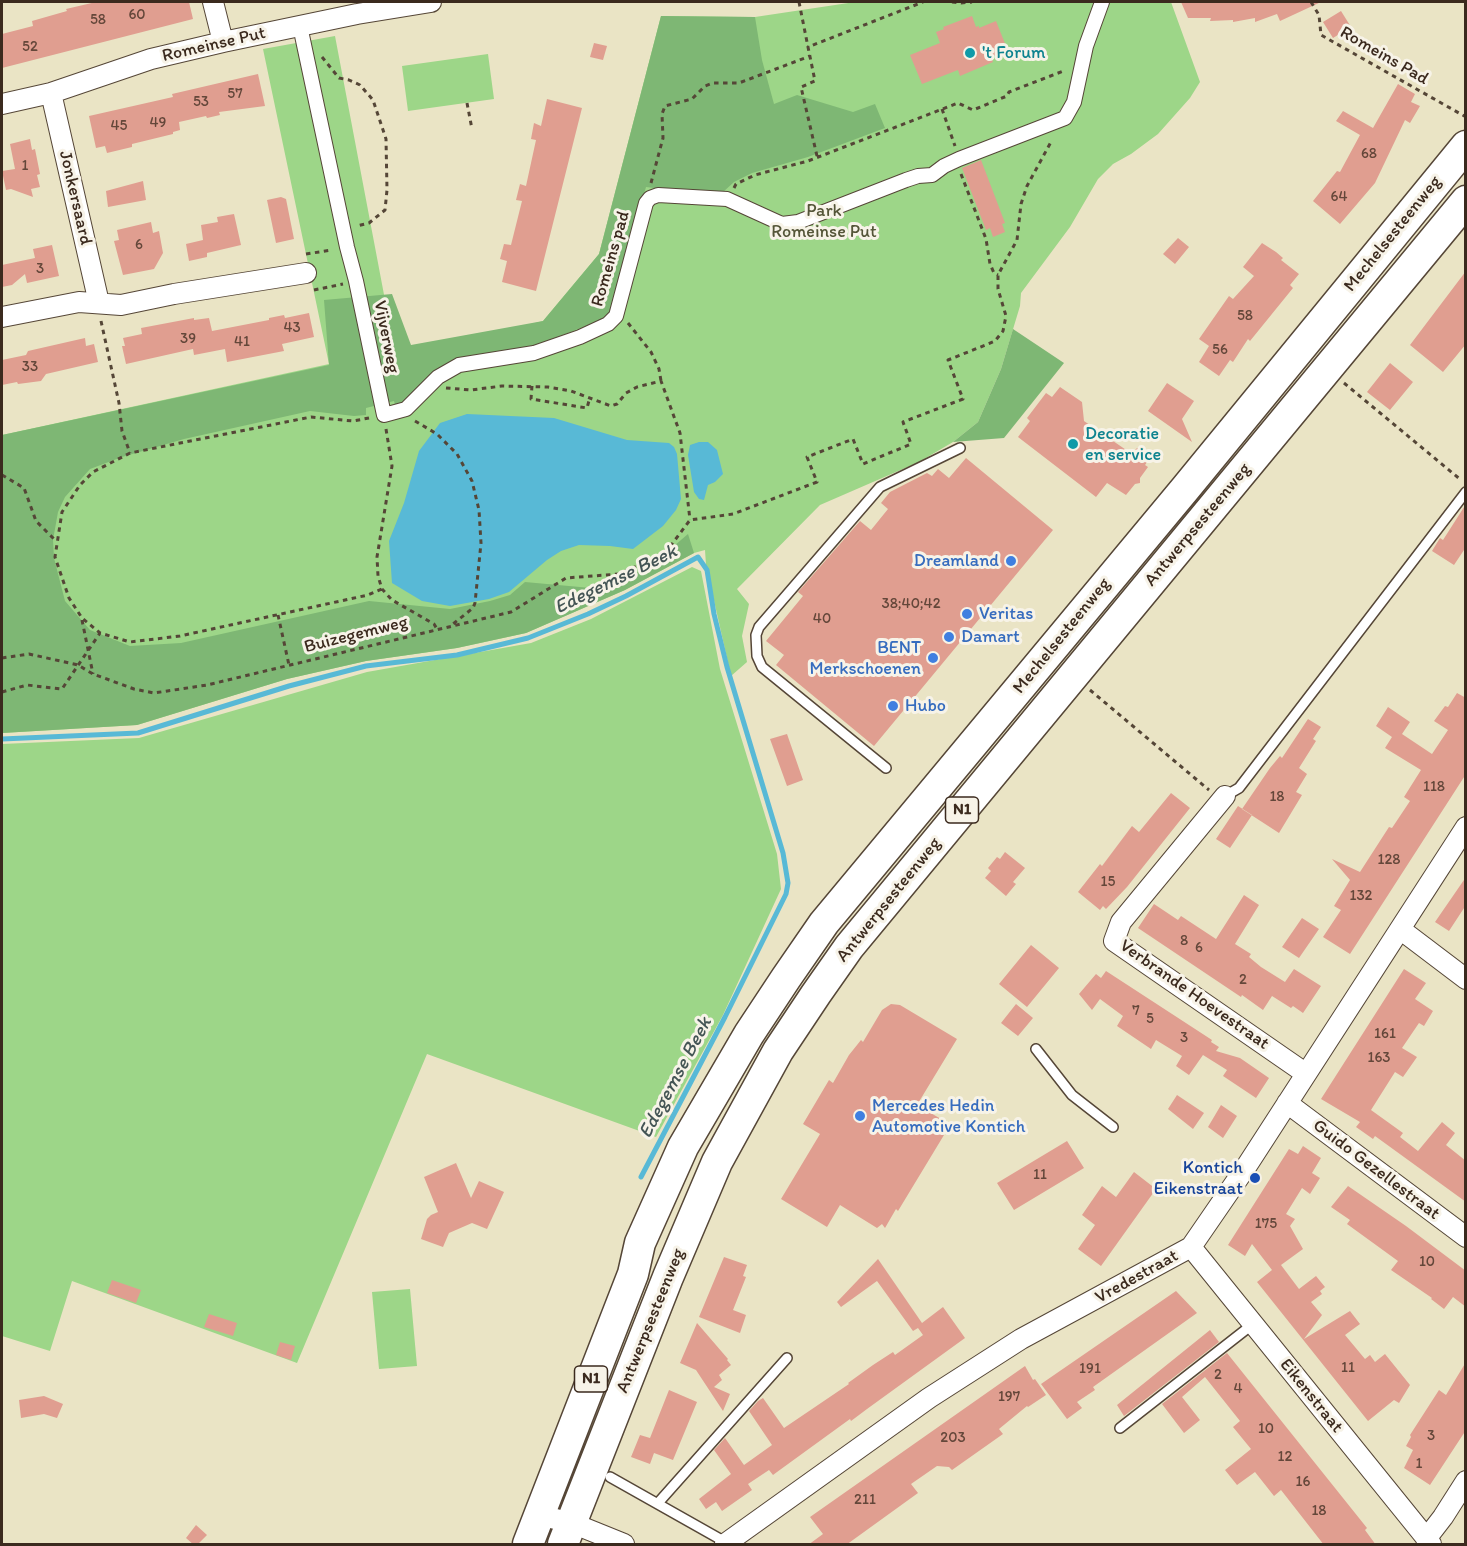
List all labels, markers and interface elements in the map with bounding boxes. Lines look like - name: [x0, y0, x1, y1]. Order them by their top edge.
- house number: 60: [128, 6, 146, 24]
- house number: 58: [90, 11, 106, 29]
- street label: Romeins Pad: [1336, 22, 1432, 90]
- street label: Romeinse Put: [160, 23, 268, 67]
- house number: 52: [22, 38, 38, 56]
- place label: 't Forum: [982, 42, 1046, 64]
- marker: 't Forum: [963, 46, 977, 60]
- house number: 57: [227, 85, 243, 103]
- house number: 53: [193, 93, 209, 111]
- house number: 49: [150, 114, 166, 132]
- house number: 45: [111, 117, 127, 135]
- house number: 68: [1361, 145, 1377, 163]
- street label: Jonkersaard: [54, 149, 96, 247]
- house number: 1: [22, 157, 28, 175]
- street label: Mechelsesteenweg: [1340, 172, 1446, 296]
- house number: 64: [1331, 188, 1347, 206]
- park label: Park Romeinse Put: [771, 200, 877, 242]
- street label: Romeins pad: [587, 209, 635, 309]
- house number: 6: [135, 236, 143, 254]
- house number: 3: [36, 260, 44, 278]
- street label: Vijverweg: [368, 299, 404, 375]
- house number: 58: [1237, 307, 1253, 325]
- house number: 43: [283, 319, 301, 337]
- house number: 39: [180, 330, 196, 348]
- house number: 41: [234, 333, 250, 351]
- house number: 56: [1212, 341, 1228, 359]
- house number: 33: [22, 358, 38, 376]
- place label: Decoratie en service: [1085, 423, 1161, 466]
- marker: Decoratie en service: [1066, 437, 1080, 451]
- street label: Antwerpsesteenweg: [1140, 459, 1256, 591]
- water label: Edegemse Beek: [551, 540, 681, 620]
- place label: Dreamland: [914, 550, 999, 572]
- marker: Dreamland: [1004, 554, 1018, 568]
- street label: Mechelsesteenweg: [1009, 574, 1115, 698]
- house number: 38;40;42: [881, 595, 941, 613]
- place label: Veritas: [979, 603, 1033, 625]
- marker: Veritas: [960, 607, 974, 621]
- house number: 40: [813, 610, 831, 628]
- street label: Buizegemweg: [302, 612, 410, 658]
- place label: Damart: [961, 626, 1020, 648]
- marker: Damart: [942, 630, 956, 644]
- place label: BENT Merkschoenen: [809, 637, 921, 680]
- marker: BENT Merkschoenen: [926, 651, 940, 665]
- place label: Hubo: [905, 695, 946, 717]
- marker: Hubo: [886, 699, 900, 713]
- house number: 118: [1423, 778, 1445, 796]
- house number: 18: [1269, 788, 1285, 806]
- road number: N1: [946, 797, 978, 823]
- street label: Antwerpsesteenweg: [832, 833, 946, 967]
- house number: 128: [1377, 851, 1401, 869]
- house number: 15: [1101, 873, 1115, 891]
- house number: 132: [1349, 887, 1373, 905]
- house number: 8: [1180, 932, 1188, 950]
- street label: Verbrande Hoevestraat: [1115, 935, 1273, 1055]
- house number: 6: [1195, 939, 1203, 957]
- house number: 2: [1239, 971, 1247, 989]
- house number: 7: [1132, 1002, 1140, 1020]
- house number: 5: [1146, 1010, 1154, 1028]
- water label: Edegemse Beek: [634, 1013, 718, 1143]
- house number: 161: [1374, 1025, 1396, 1043]
- house number: 3: [1180, 1029, 1188, 1047]
- house number: 163: [1367, 1049, 1391, 1067]
- place label: Mercedes Hedin Automotive Kontich: [872, 1095, 1025, 1138]
- marker: Mercedes Hedin Automotive Kontich: [853, 1109, 867, 1123]
- street label: Guido Gezellestraat: [1308, 1115, 1444, 1225]
- place label: Kontich Eikenstraat: [1154, 1157, 1243, 1200]
- house number: 11: [1033, 1166, 1047, 1184]
- marker: Kontich Eikenstraat: [1248, 1171, 1262, 1185]
- house number: 175: [1255, 1215, 1277, 1233]
- street label: Vredestraat: [1092, 1245, 1182, 1309]
- street label: Antwerpsesteenweg: [612, 1246, 690, 1396]
- house number: 10: [1419, 1253, 1435, 1271]
- street label: Eikenstraat: [1275, 1355, 1347, 1437]
- house number: 11: [1341, 1359, 1355, 1377]
- house number: 191: [1079, 1360, 1101, 1378]
- road number: N1: [574, 1366, 608, 1392]
- house number: 2: [1214, 1366, 1222, 1384]
- house number: 4: [1233, 1380, 1243, 1398]
- house number: 197: [998, 1388, 1020, 1406]
- house number: 10: [1258, 1420, 1274, 1438]
- house number: 3: [1427, 1427, 1435, 1445]
- house number: 203: [940, 1429, 966, 1447]
- house number: 12: [1278, 1448, 1292, 1466]
- house number: 1: [1416, 1455, 1422, 1473]
- house number: 16: [1296, 1473, 1310, 1491]
- house number: 211: [854, 1491, 876, 1509]
- house number: 18: [1311, 1502, 1327, 1520]

